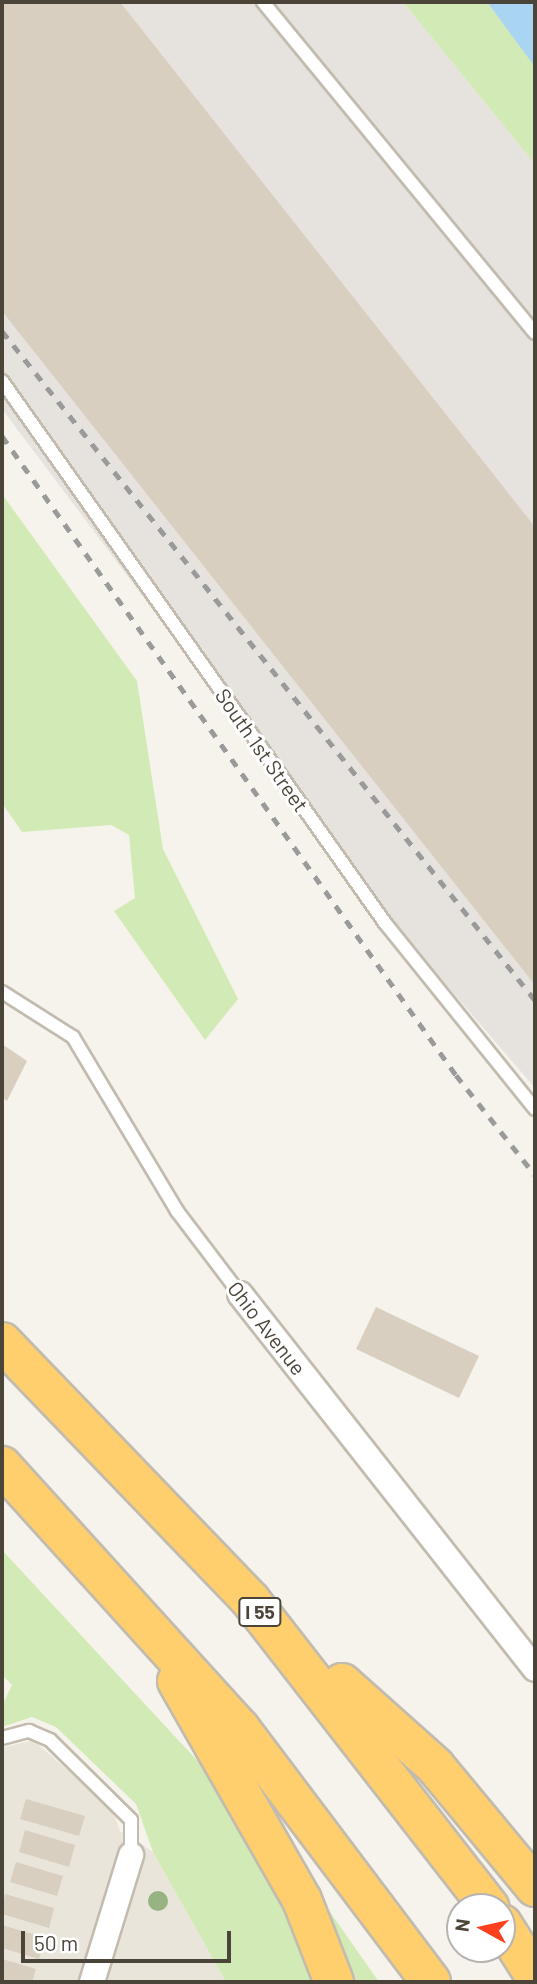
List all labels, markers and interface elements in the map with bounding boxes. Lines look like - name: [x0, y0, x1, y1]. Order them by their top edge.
- street label: South 1st Street: [210, 683, 314, 817]
- street label: Ohio Avenue: [223, 1276, 311, 1380]
- road number: I 55: [237, 1596, 283, 1628]
- north arrow: [446, 1893, 516, 1963]
- text: N: [449, 1917, 474, 1933]
- scale bar: [24, 1918, 234, 1962]
- text: 50 m: [34, 1930, 78, 1955]

